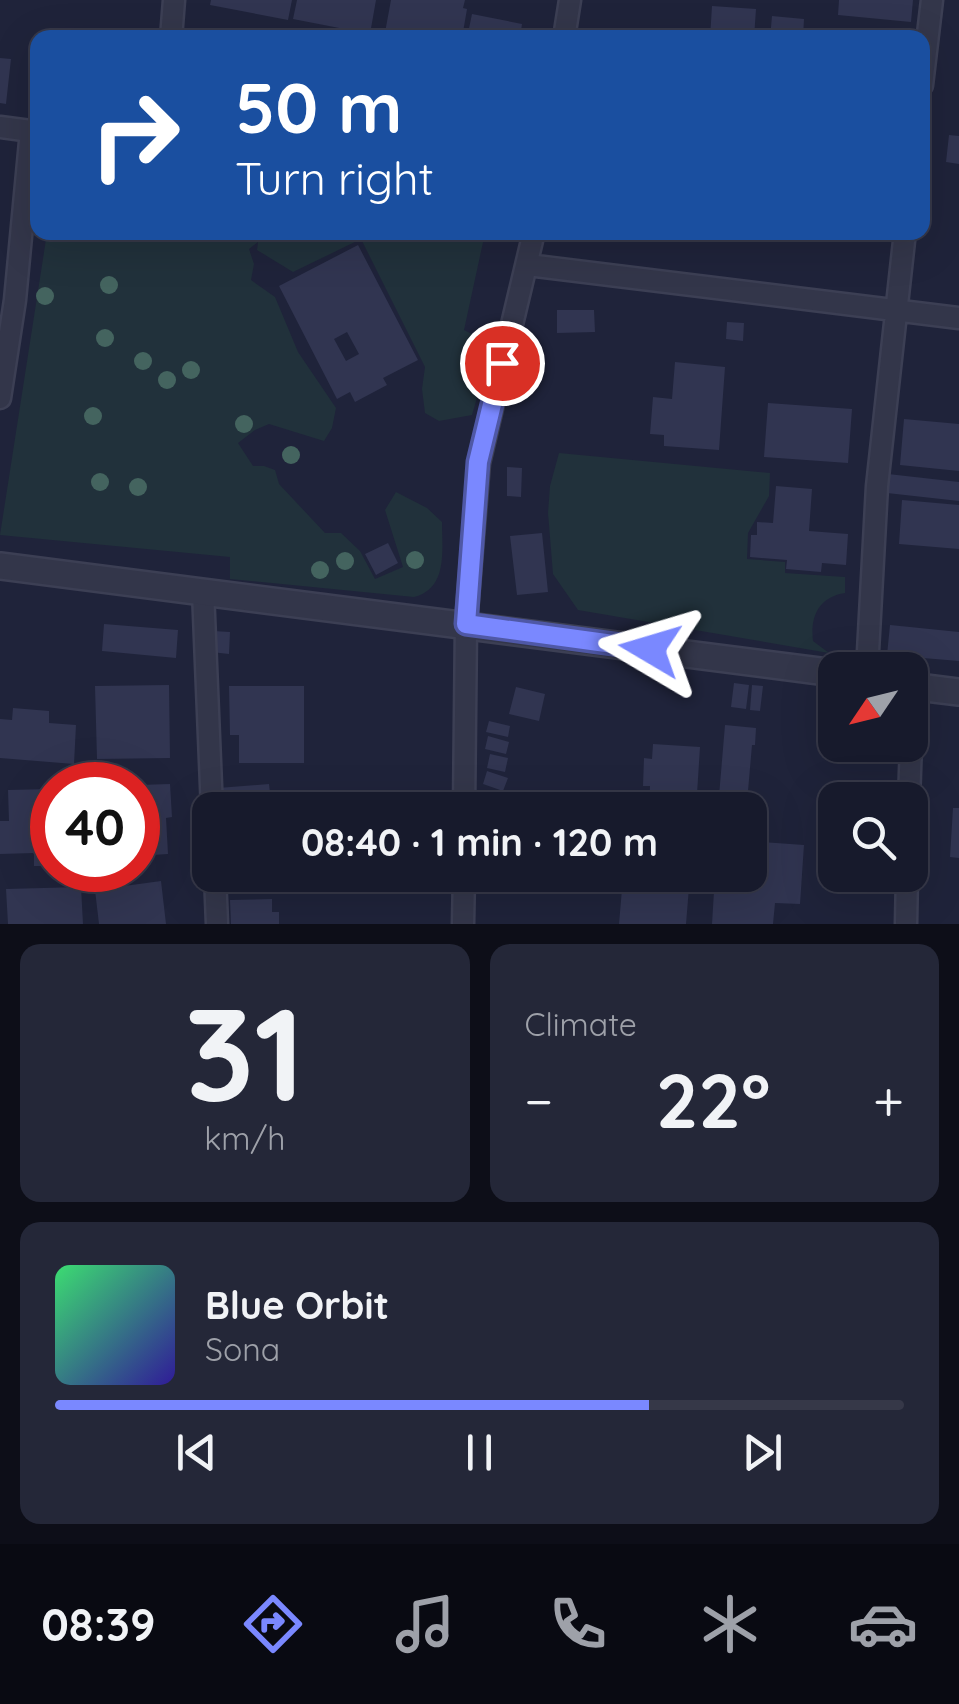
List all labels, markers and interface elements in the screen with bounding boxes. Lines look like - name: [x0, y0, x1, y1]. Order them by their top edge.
- text: 50 m: [235, 63, 402, 151]
- icon: right: [70, 70, 200, 200]
- text: Turn right: [235, 150, 434, 206]
- pin: [460, 321, 545, 406]
- icon: arrive: [475, 336, 530, 391]
- position arrow: [598, 597, 702, 701]
- north arrow: [818, 652, 928, 762]
- map controls: [818, 652, 928, 892]
- speed limit sign: 40: [30, 762, 160, 892]
- button: search: [818, 782, 928, 892]
- text: 08:40 · 1 min · 120 m: [301, 818, 658, 866]
- text: 31: [185, 971, 305, 1134]
- text: Climate: [525, 1004, 637, 1044]
- text: 22°: [656, 1053, 770, 1147]
- text: −: [525, 1066, 553, 1135]
- text: +: [873, 1066, 904, 1135]
- text: km/h: [204, 1118, 285, 1158]
- text: Blue Orbit: [205, 1281, 389, 1329]
- text: Sona: [205, 1329, 280, 1369]
- icon: previous: [169, 1425, 224, 1480]
- icon: pause: [452, 1425, 507, 1480]
- icon: next: [735, 1425, 790, 1480]
- icon: directions: [238, 1589, 308, 1659]
- icon: music: [390, 1589, 460, 1659]
- icon: phone: [543, 1589, 613, 1659]
- icon: climate: [695, 1589, 765, 1659]
- icon: car: [848, 1589, 918, 1659]
- text: 08:39: [41, 1596, 156, 1652]

